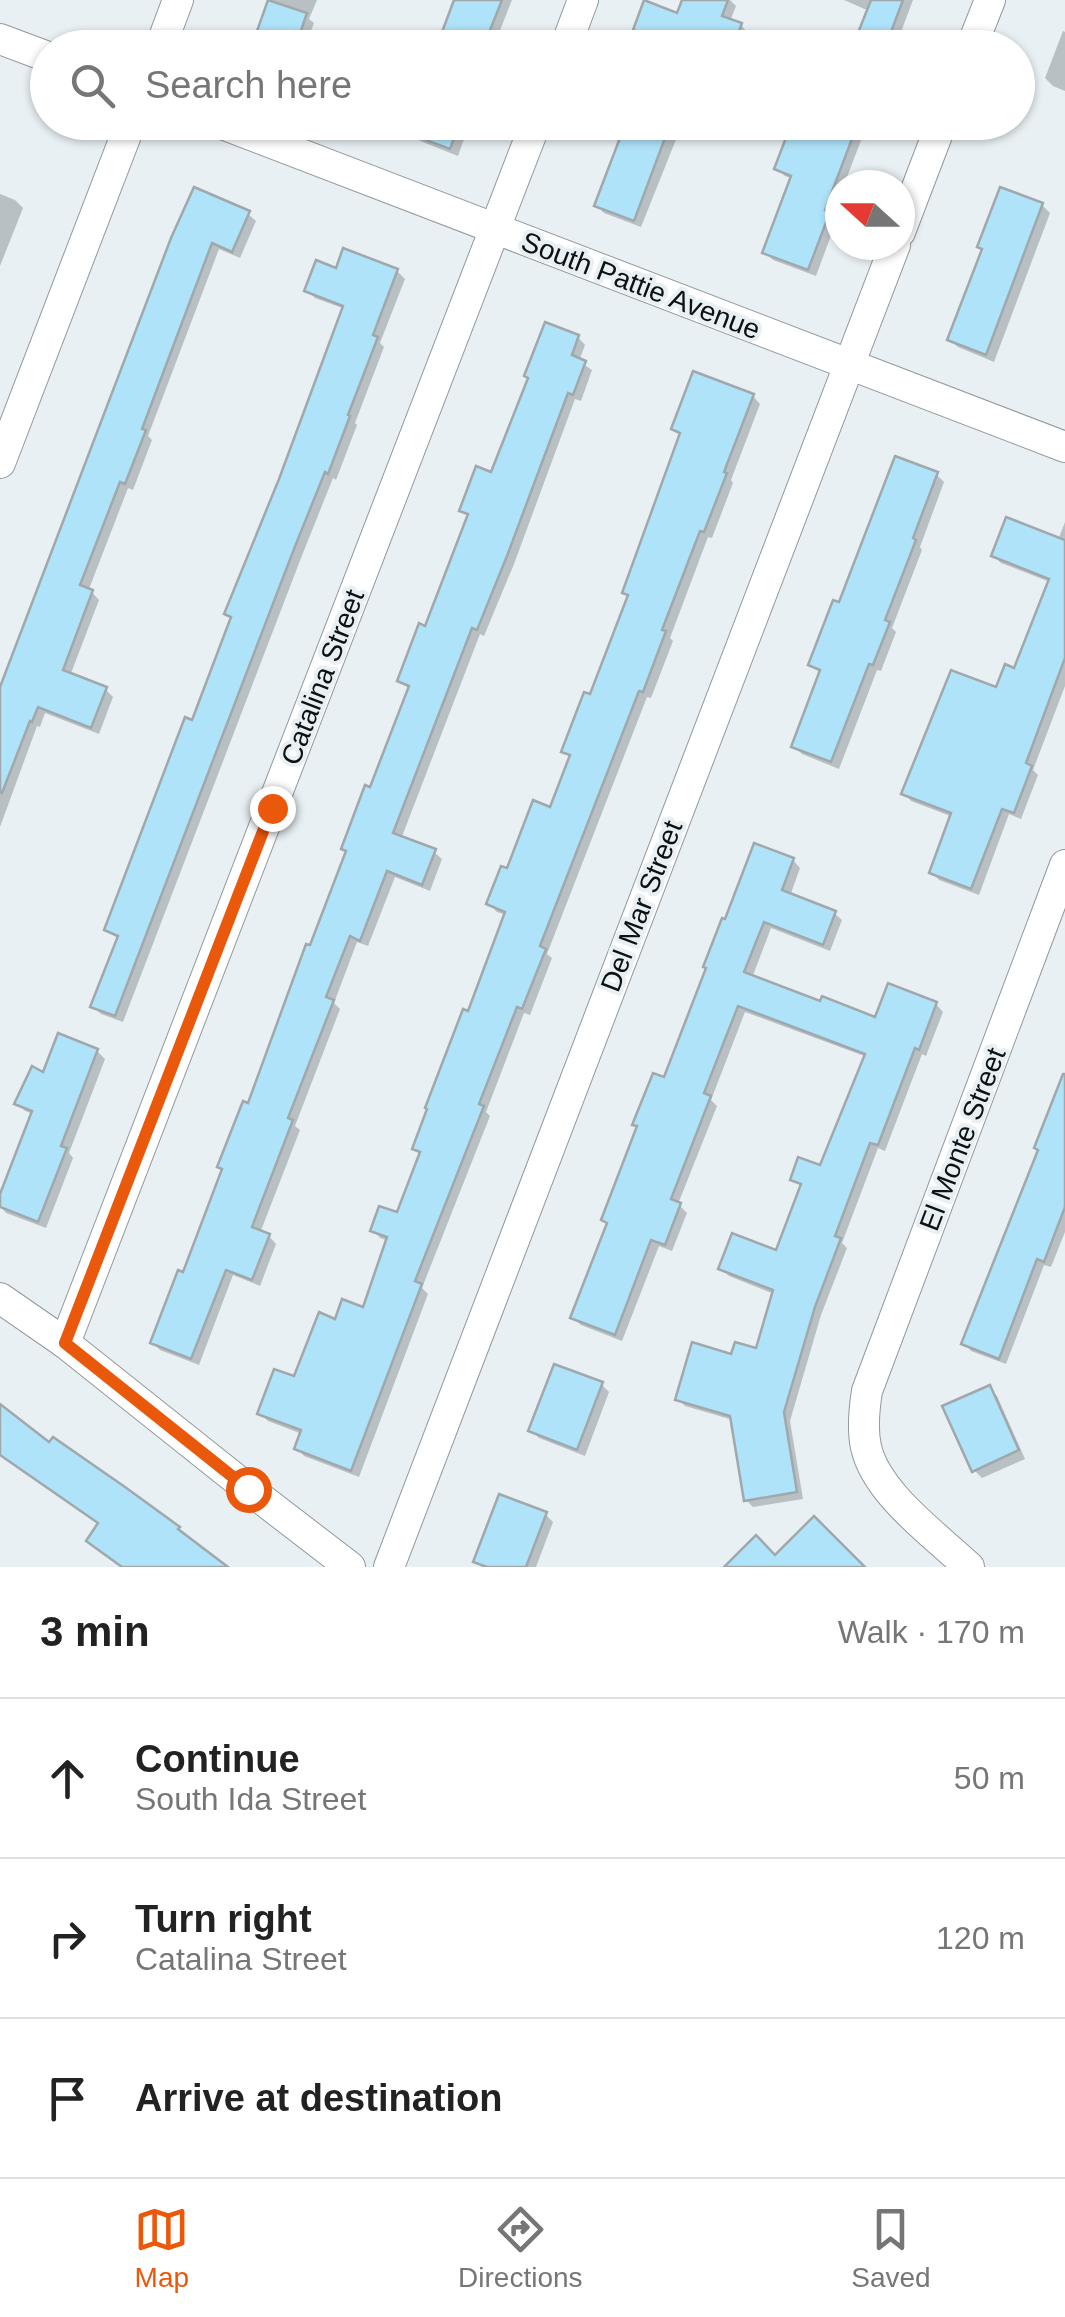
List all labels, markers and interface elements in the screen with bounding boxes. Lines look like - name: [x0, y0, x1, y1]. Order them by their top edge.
- search box: [30, 30, 1035, 140]
- icon: search: [65, 58, 120, 113]
- text: Search here: [145, 64, 352, 106]
- north arrow: [825, 170, 915, 260]
- street label: South Pattie Avenue: [517, 226, 765, 345]
- street label: Catalina Street: [275, 585, 370, 769]
- route end: [250, 786, 296, 832]
- street label: Del Mar Street: [595, 816, 688, 996]
- street label: El Monte Street: [913, 1043, 1012, 1235]
- route start: [226, 1467, 272, 1513]
- text: 3 min: [40, 1608, 150, 1655]
- text: Walk · 170 m: [838, 1614, 1025, 1650]
- text: Continue: [135, 1738, 300, 1780]
- icon: ahead: [40, 1751, 95, 1806]
- text: 50 m: [954, 1760, 1025, 1796]
- text: South Ida Street: [135, 1781, 366, 1817]
- text: Turn right: [135, 1898, 312, 1940]
- icon: right: [40, 1911, 95, 1966]
- text: 120 m: [936, 1920, 1025, 1956]
- text: Catalina Street: [135, 1941, 347, 1977]
- icon: arrive: [40, 2071, 95, 2126]
- text: Arrive at destination: [135, 2077, 502, 2119]
- tab: Map: [134, 2202, 189, 2294]
- tab: Directions: [458, 2202, 583, 2294]
- tab: Saved: [851, 2202, 931, 2294]

